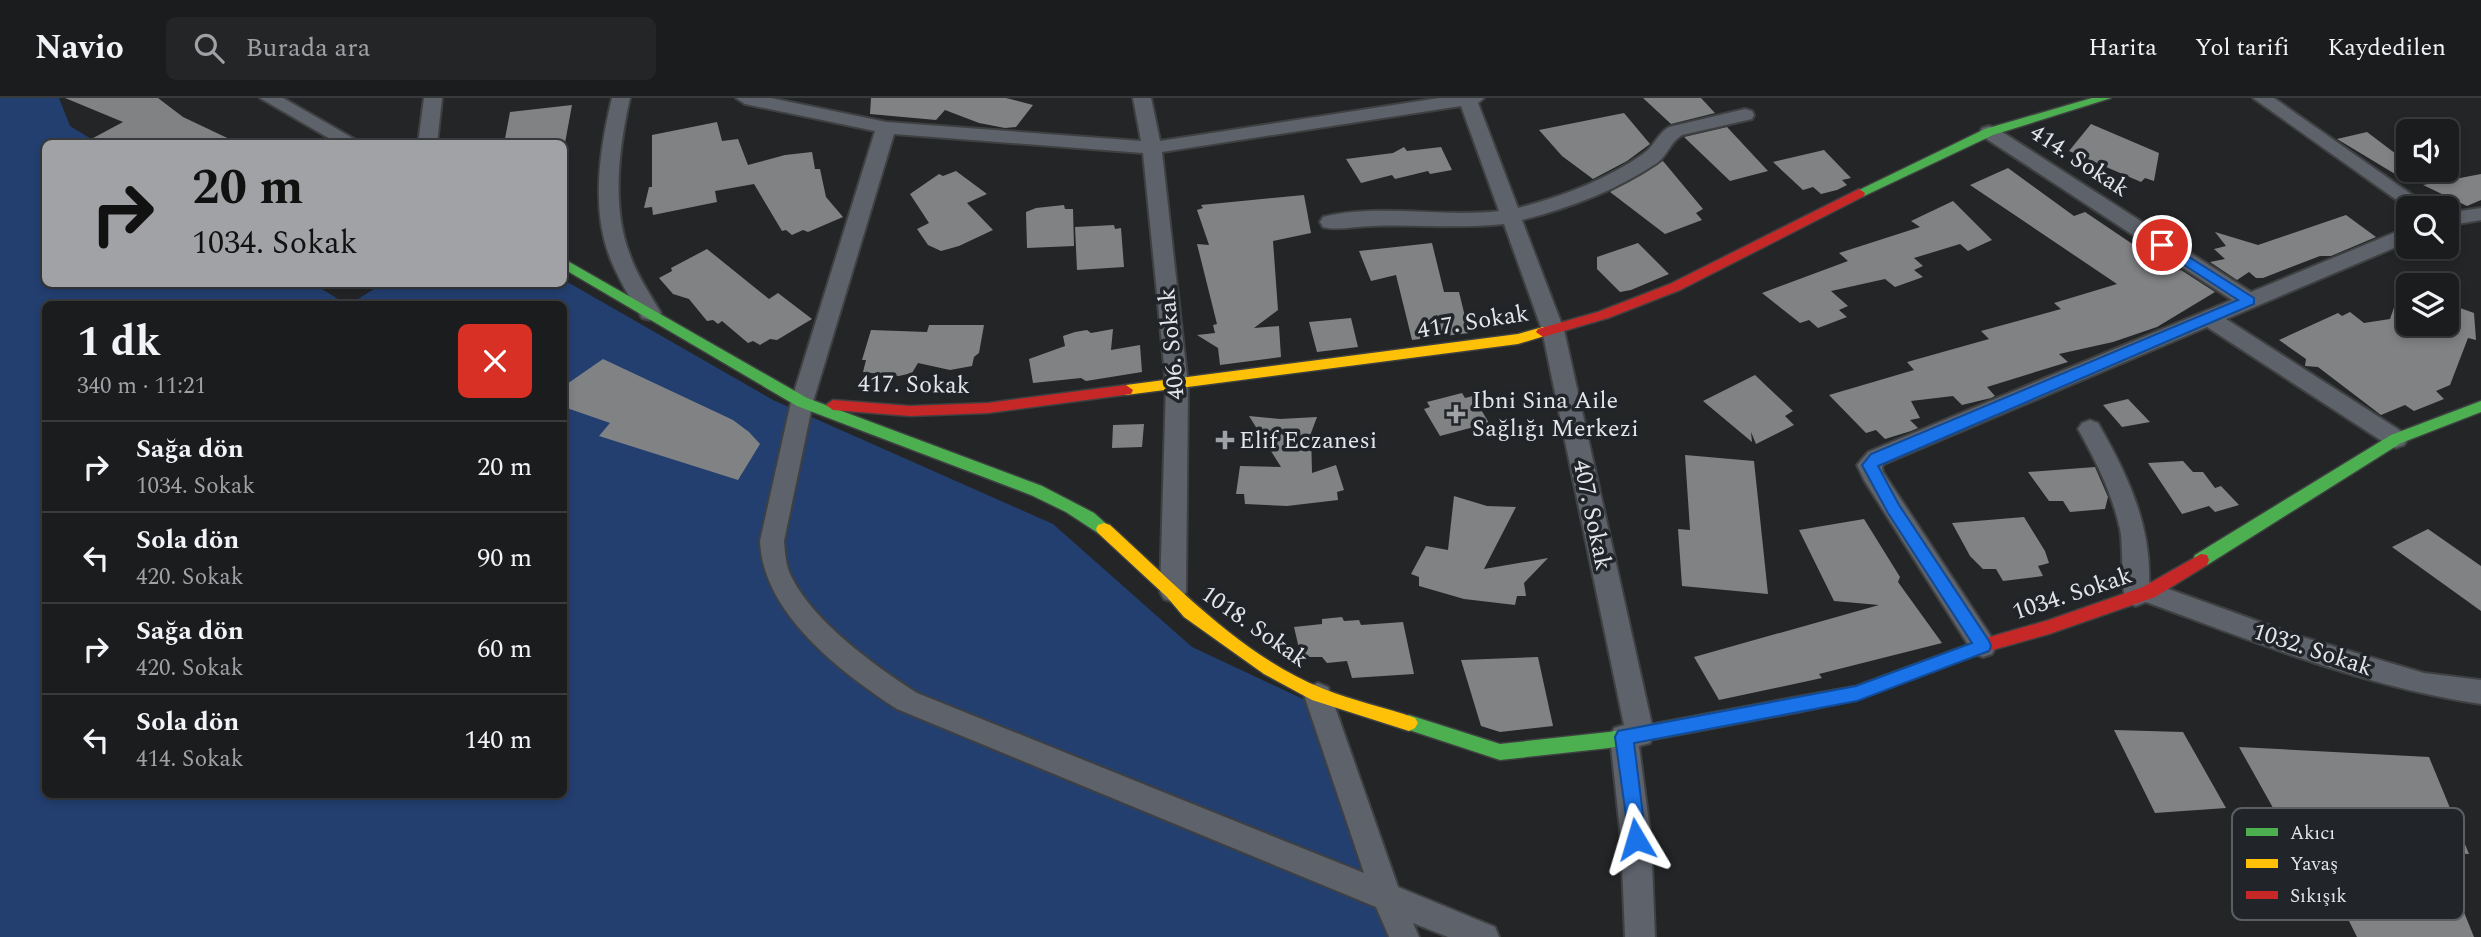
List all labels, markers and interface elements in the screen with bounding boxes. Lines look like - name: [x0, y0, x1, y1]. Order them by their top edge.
- search box: [166, 17, 656, 80]
- text: Navio: [35, 23, 124, 73]
- text: Burada ara: [246, 28, 371, 68]
- icon: search: [190, 29, 228, 67]
- text: Harita: [2088, 30, 2157, 66]
- text: Yol tarifi: [2195, 30, 2289, 66]
- text: Kaydedilen: [2327, 30, 2446, 66]
- street label: 414. Sokak: [2023, 115, 2136, 206]
- map controls: [2396, 119, 2459, 336]
- button: sound: [2396, 119, 2459, 182]
- text: 20 m: [192, 151, 303, 226]
- icon: right: [77, 168, 168, 259]
- button: search: [2396, 196, 2459, 259]
- pin: [2132, 215, 2192, 275]
- text: 1034. Sokak: [192, 219, 358, 268]
- icon: arrive: [2143, 226, 2181, 264]
- button: layers: [2396, 273, 2459, 336]
- street label: 406. Sokak: [1149, 286, 1195, 401]
- street label: 417. Sokak: [1415, 295, 1531, 349]
- text: 1 dk: [77, 311, 161, 374]
- button: close: [458, 324, 532, 398]
- street label: 417. Sokak: [858, 366, 970, 404]
- text: 340 m · 11:21: [77, 369, 206, 404]
- place label: Ibni Sina Aile Sağlığı Merkezi: [1472, 383, 1639, 447]
- marker: Ibni Sina Aile Sağlığı Merkezi: [1446, 404, 1466, 424]
- place label: Elif Eczanesi: [1239, 423, 1377, 459]
- text: Sağa dön: [136, 429, 244, 469]
- marker: Elif Eczanesi: [1217, 432, 1233, 448]
- text: 20 m: [477, 447, 532, 487]
- icon: right: [77, 448, 115, 486]
- street label: 407. Sokak: [1563, 457, 1621, 574]
- text: 1034. Sokak: [136, 469, 255, 504]
- text: Sola dön: [136, 520, 239, 560]
- text: 90 m: [477, 538, 532, 578]
- icon: left: [77, 539, 115, 577]
- street label: 1034. Sokak: [2008, 558, 2137, 630]
- text: 420. Sokak: [136, 560, 244, 595]
- street label: 1018. Sokak: [1193, 576, 1316, 677]
- text: Sağa dön: [136, 611, 244, 651]
- street label: 1032. Sokak: [2248, 614, 2377, 686]
- text: 60 m: [477, 629, 532, 669]
- icon: right: [77, 630, 115, 668]
- text: 420. Sokak: [136, 651, 244, 686]
- text: Sola dön: [136, 702, 239, 742]
- text: 140 m: [464, 720, 532, 760]
- icon: left: [77, 721, 115, 759]
- text: 414. Sokak: [136, 742, 244, 777]
- position arrow: [1599, 802, 1673, 876]
- legend: [2232, 808, 2464, 920]
- text: Akıcı: [2290, 819, 2335, 848]
- text: Yavaş: [2290, 850, 2338, 879]
- text: Sıkışık: [2290, 882, 2347, 911]

